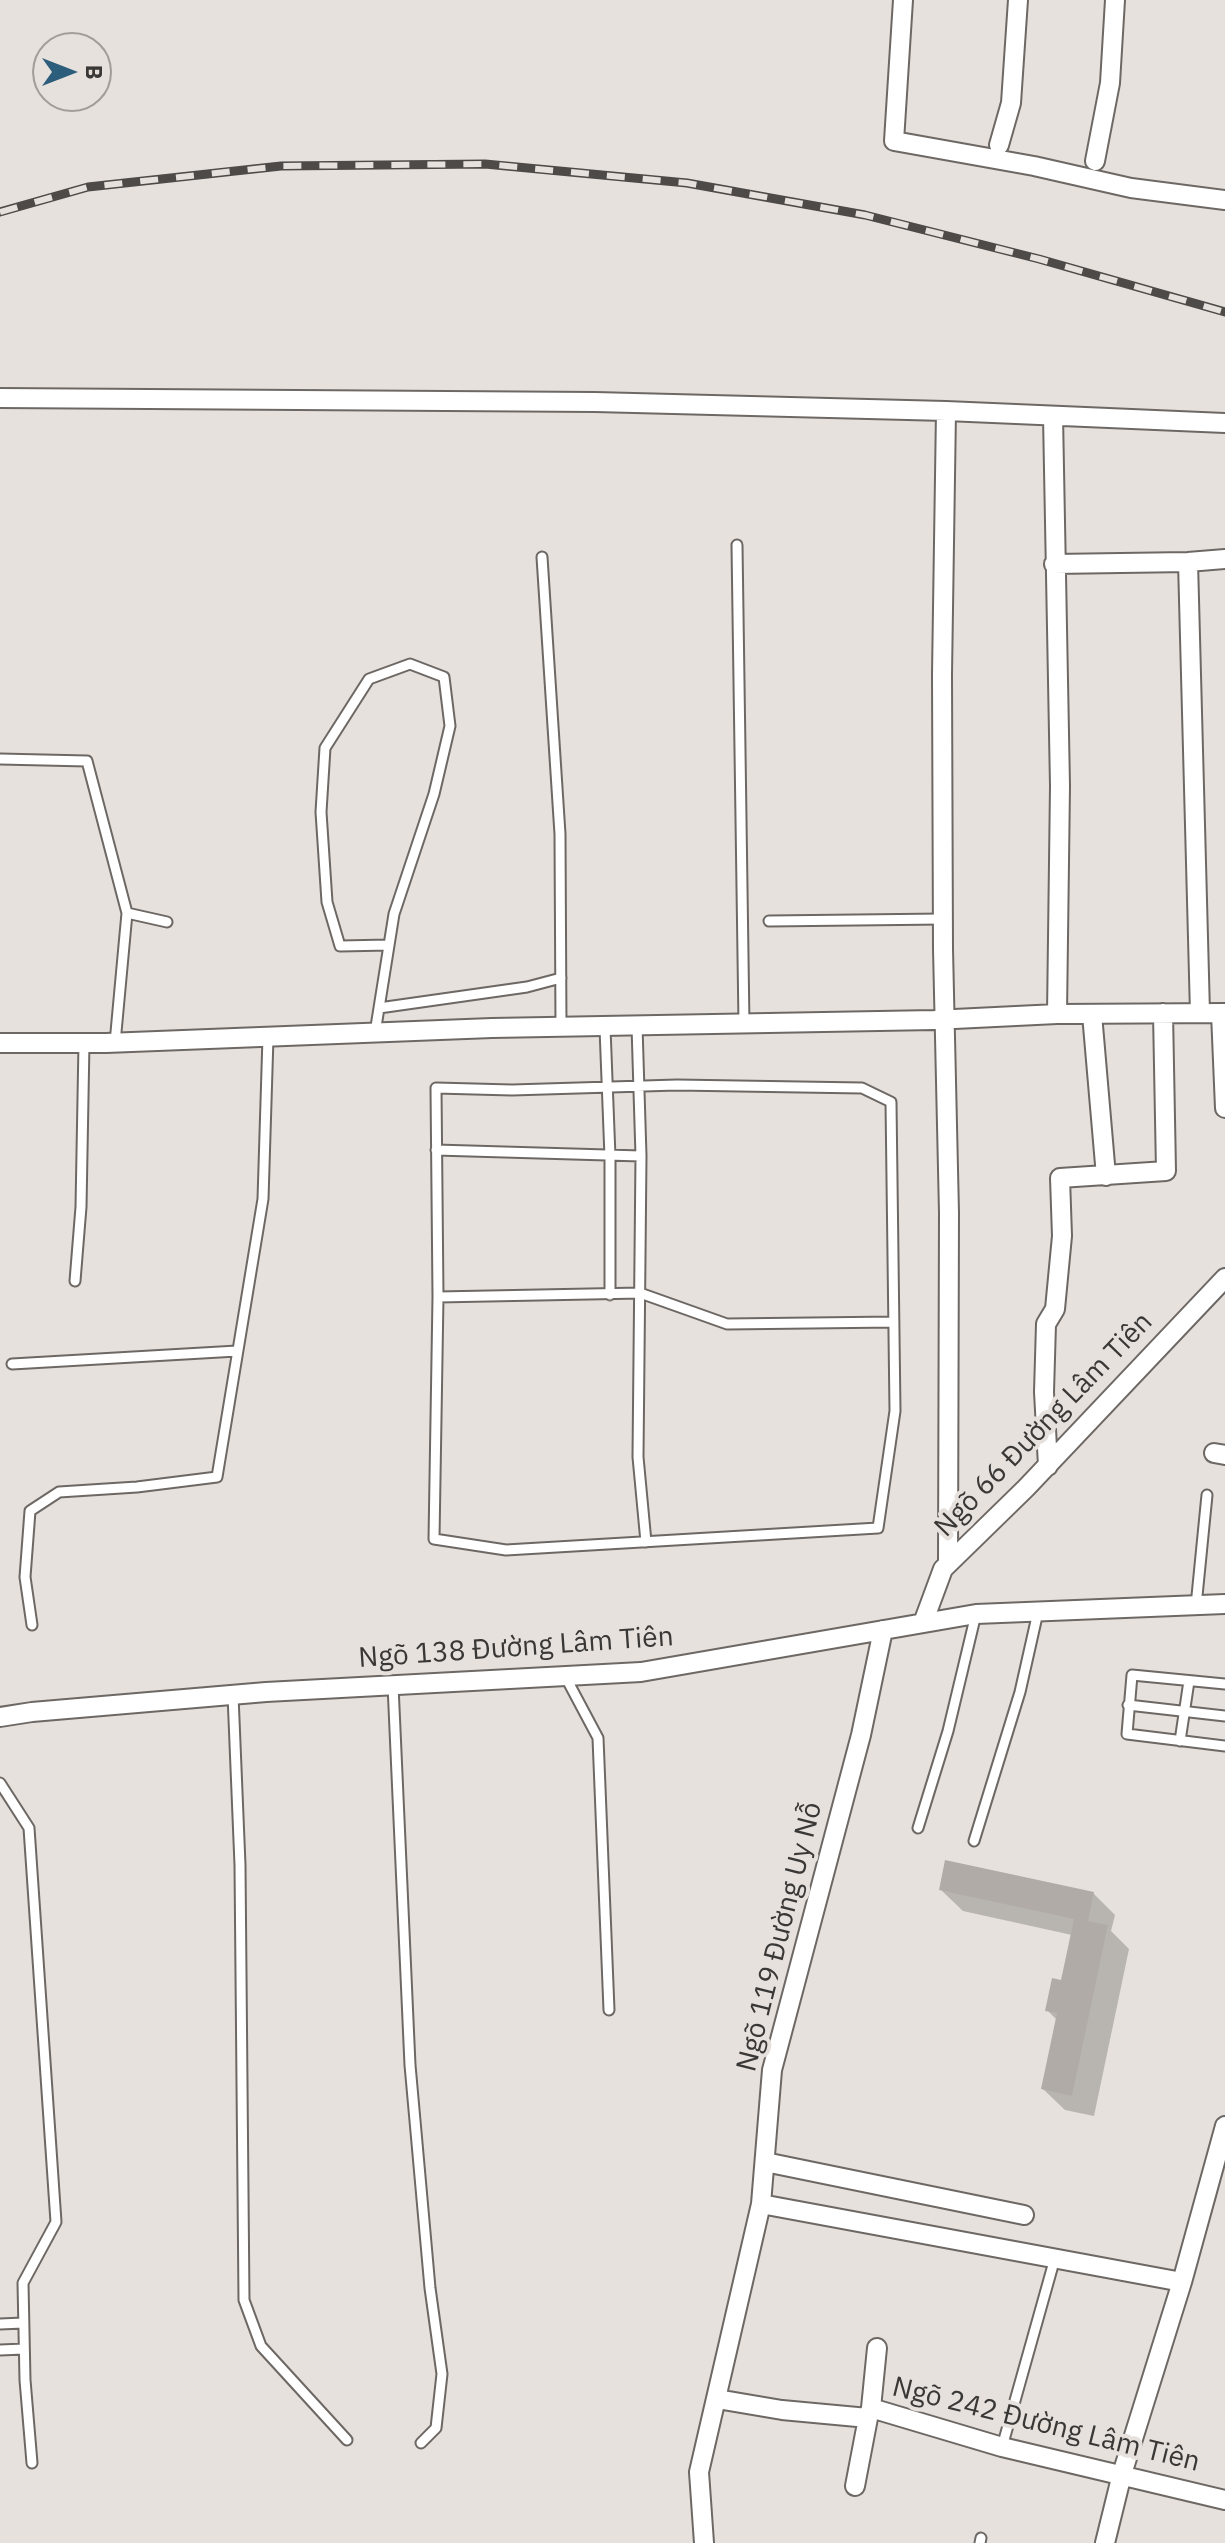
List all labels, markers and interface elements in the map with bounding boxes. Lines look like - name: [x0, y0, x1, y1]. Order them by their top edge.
- north arrow: [32, 32, 112, 112]
- text: B: [80, 65, 109, 79]
- street label: Ngõ 66 Đường Lâm Tiên: [928, 1306, 1160, 1544]
- street label: Ngõ 138 Đường Lâm Tiên: [357, 1620, 675, 1676]
- street label: Ngõ 119 Đường Uy Nỗ: [730, 1799, 830, 2075]
- street label: Ngõ 242 Đường Lâm Tiên: [889, 2371, 1203, 2479]

